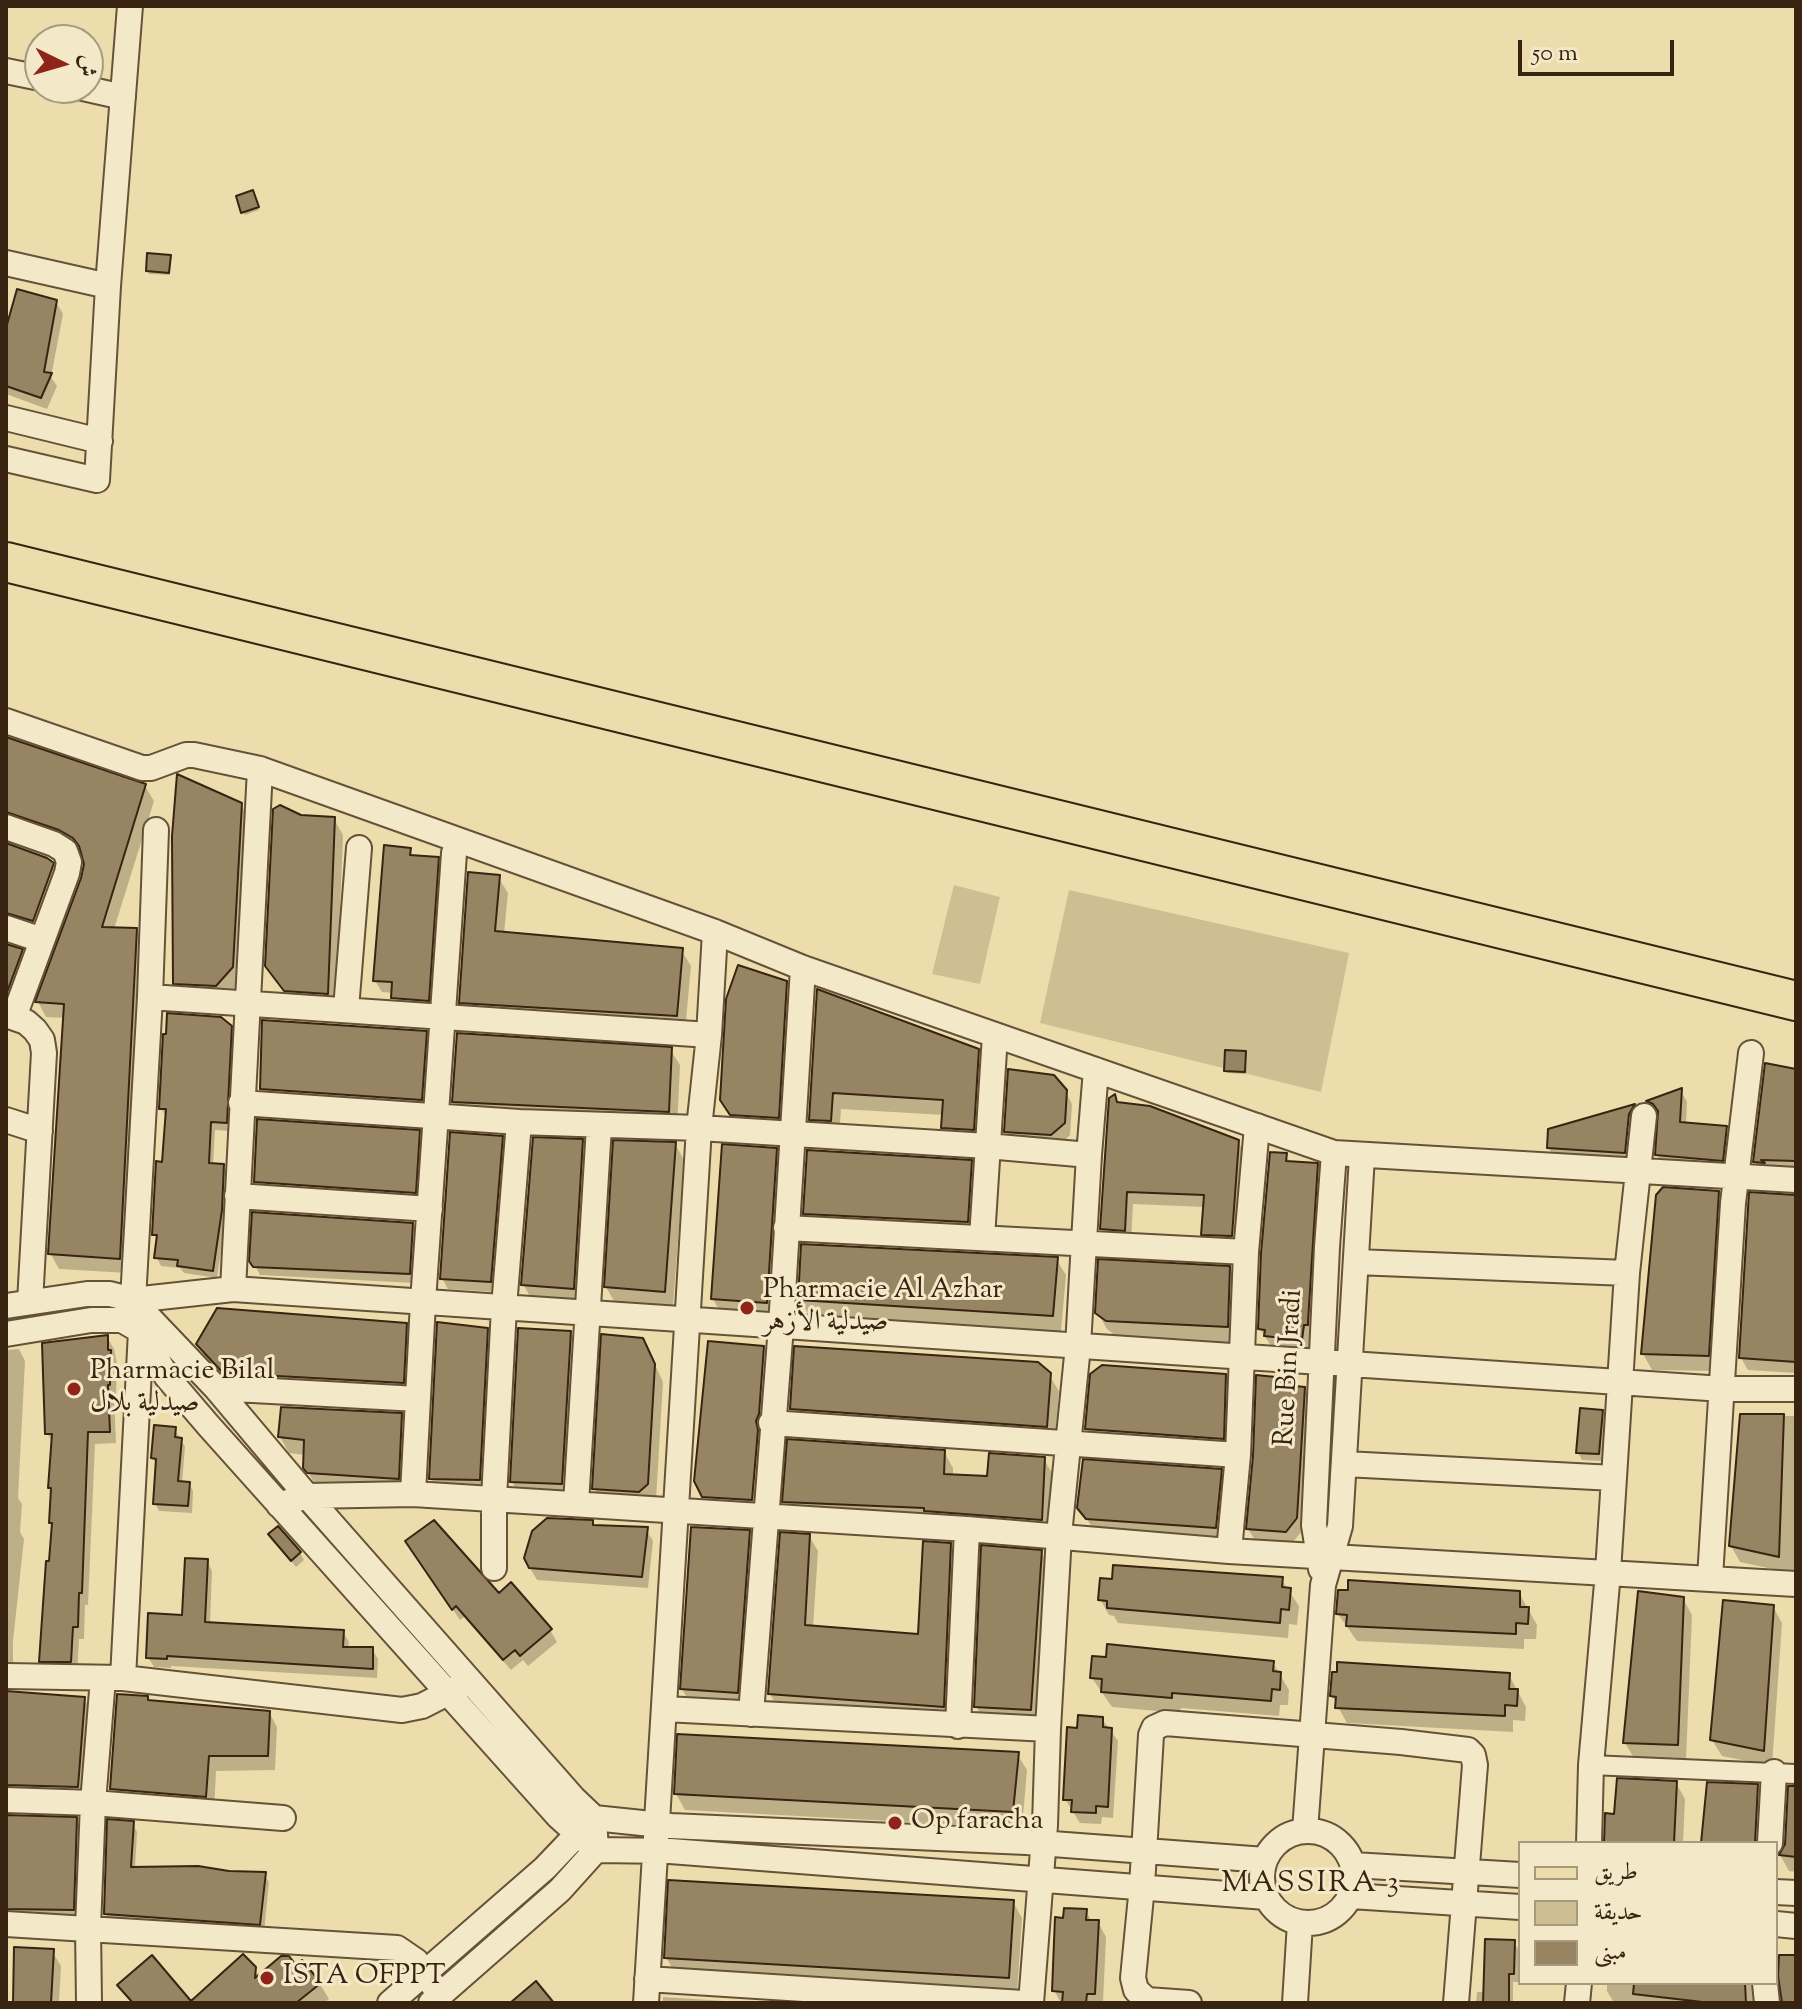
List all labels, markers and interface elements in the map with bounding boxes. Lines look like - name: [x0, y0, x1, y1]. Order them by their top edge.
- north arrow: [24, 24, 104, 104]
- scale bar: [1522, 24, 1678, 74]
- text: 50 m: [1532, 37, 1578, 71]
- text: ش: [69, 54, 103, 78]
- place label: Pharmacie Al Azhar صيدلية الأزهر: [763, 1275, 1003, 1341]
- street label: Rue Bin Jradi: [1270, 1289, 1312, 1447]
- marker: Pharmacie Al Azhar صيدلية الأزهر: [738, 1299, 756, 1317]
- place label: Pharmacie Bilal صيدلية بلال: [90, 1356, 275, 1422]
- marker: Pharmacie Bilal صيدلية بلال: [65, 1380, 83, 1398]
- place label: Op faracha: [911, 1806, 1043, 1840]
- marker: Op faracha: [886, 1814, 904, 1832]
- legend: [1518, 1841, 1778, 1985]
- text: طريق: [1594, 1856, 1638, 1890]
- district label: MASSIRA 3: [1221, 1868, 1401, 1904]
- text: حديقة: [1594, 1896, 1643, 1930]
- text: مبنى: [1594, 1936, 1627, 1970]
- place label: ISTA OFPPT: [283, 1961, 445, 1995]
- marker: ISTA OFPPT: [258, 1969, 276, 1987]

